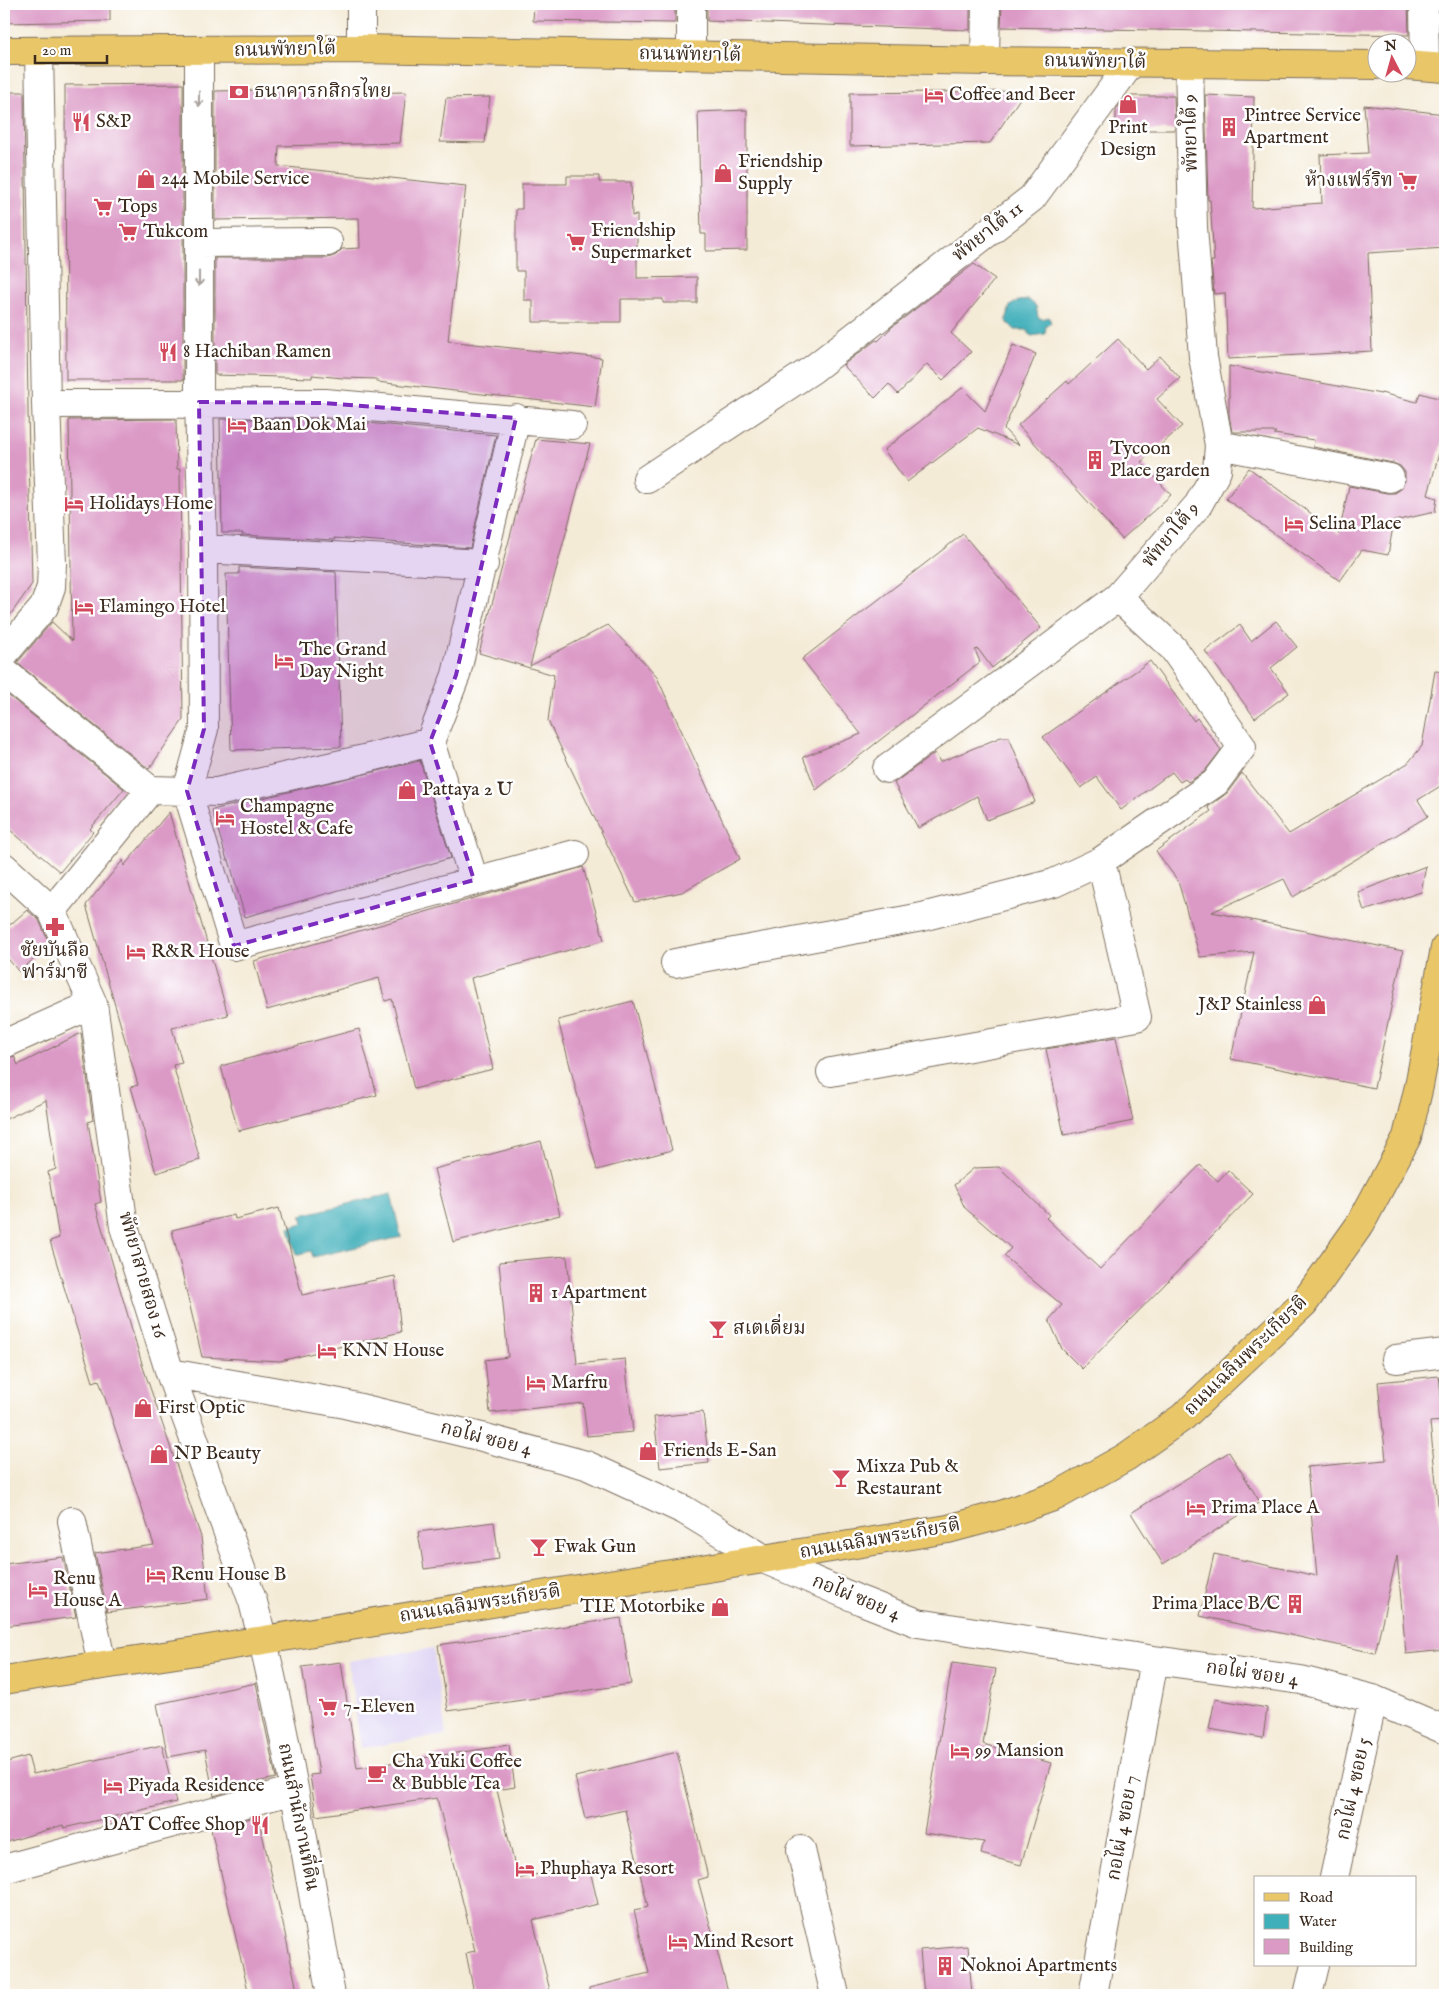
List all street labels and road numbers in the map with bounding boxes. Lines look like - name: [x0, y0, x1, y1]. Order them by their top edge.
- street label: ถนนพัทยาใต้: [234, 34, 336, 63]
- street label: ถนนพัทยาใต้: [639, 39, 741, 68]
- street label: ถนนพัทยาใต้: [1044, 46, 1146, 75]
- street label: พัทยาใต้ 9: [1175, 94, 1204, 172]
- street label: พัทยาใต้ 11: [946, 194, 1028, 267]
- street label: พัทยาใต้ 9: [1134, 495, 1205, 573]
- street label: พัทยาสายสอง 16: [112, 1209, 172, 1342]
- street label: ถนนเฉลิมพระเกียรติ: [1179, 1291, 1313, 1421]
- street label: กอไผ่ ซอย 4: [438, 1413, 536, 1462]
- street label: ถนนเฉลิมพระเกียรติ: [798, 1513, 962, 1565]
- street label: กอไผ่ ซอย 4: [808, 1567, 905, 1627]
- street label: ถนนเฉลิมพระเกียรติ: [398, 1579, 562, 1629]
- street label: กอไผ่ ซอย 4: [1204, 1653, 1301, 1692]
- street label: กอไผ่ 4 ซอย 5: [1328, 1735, 1377, 1842]
- street label: ถนนสำนักงานที่ดิน: [272, 1740, 328, 1893]
- street label: กอไผ่ 4 ซอย 7: [1099, 1773, 1144, 1882]

